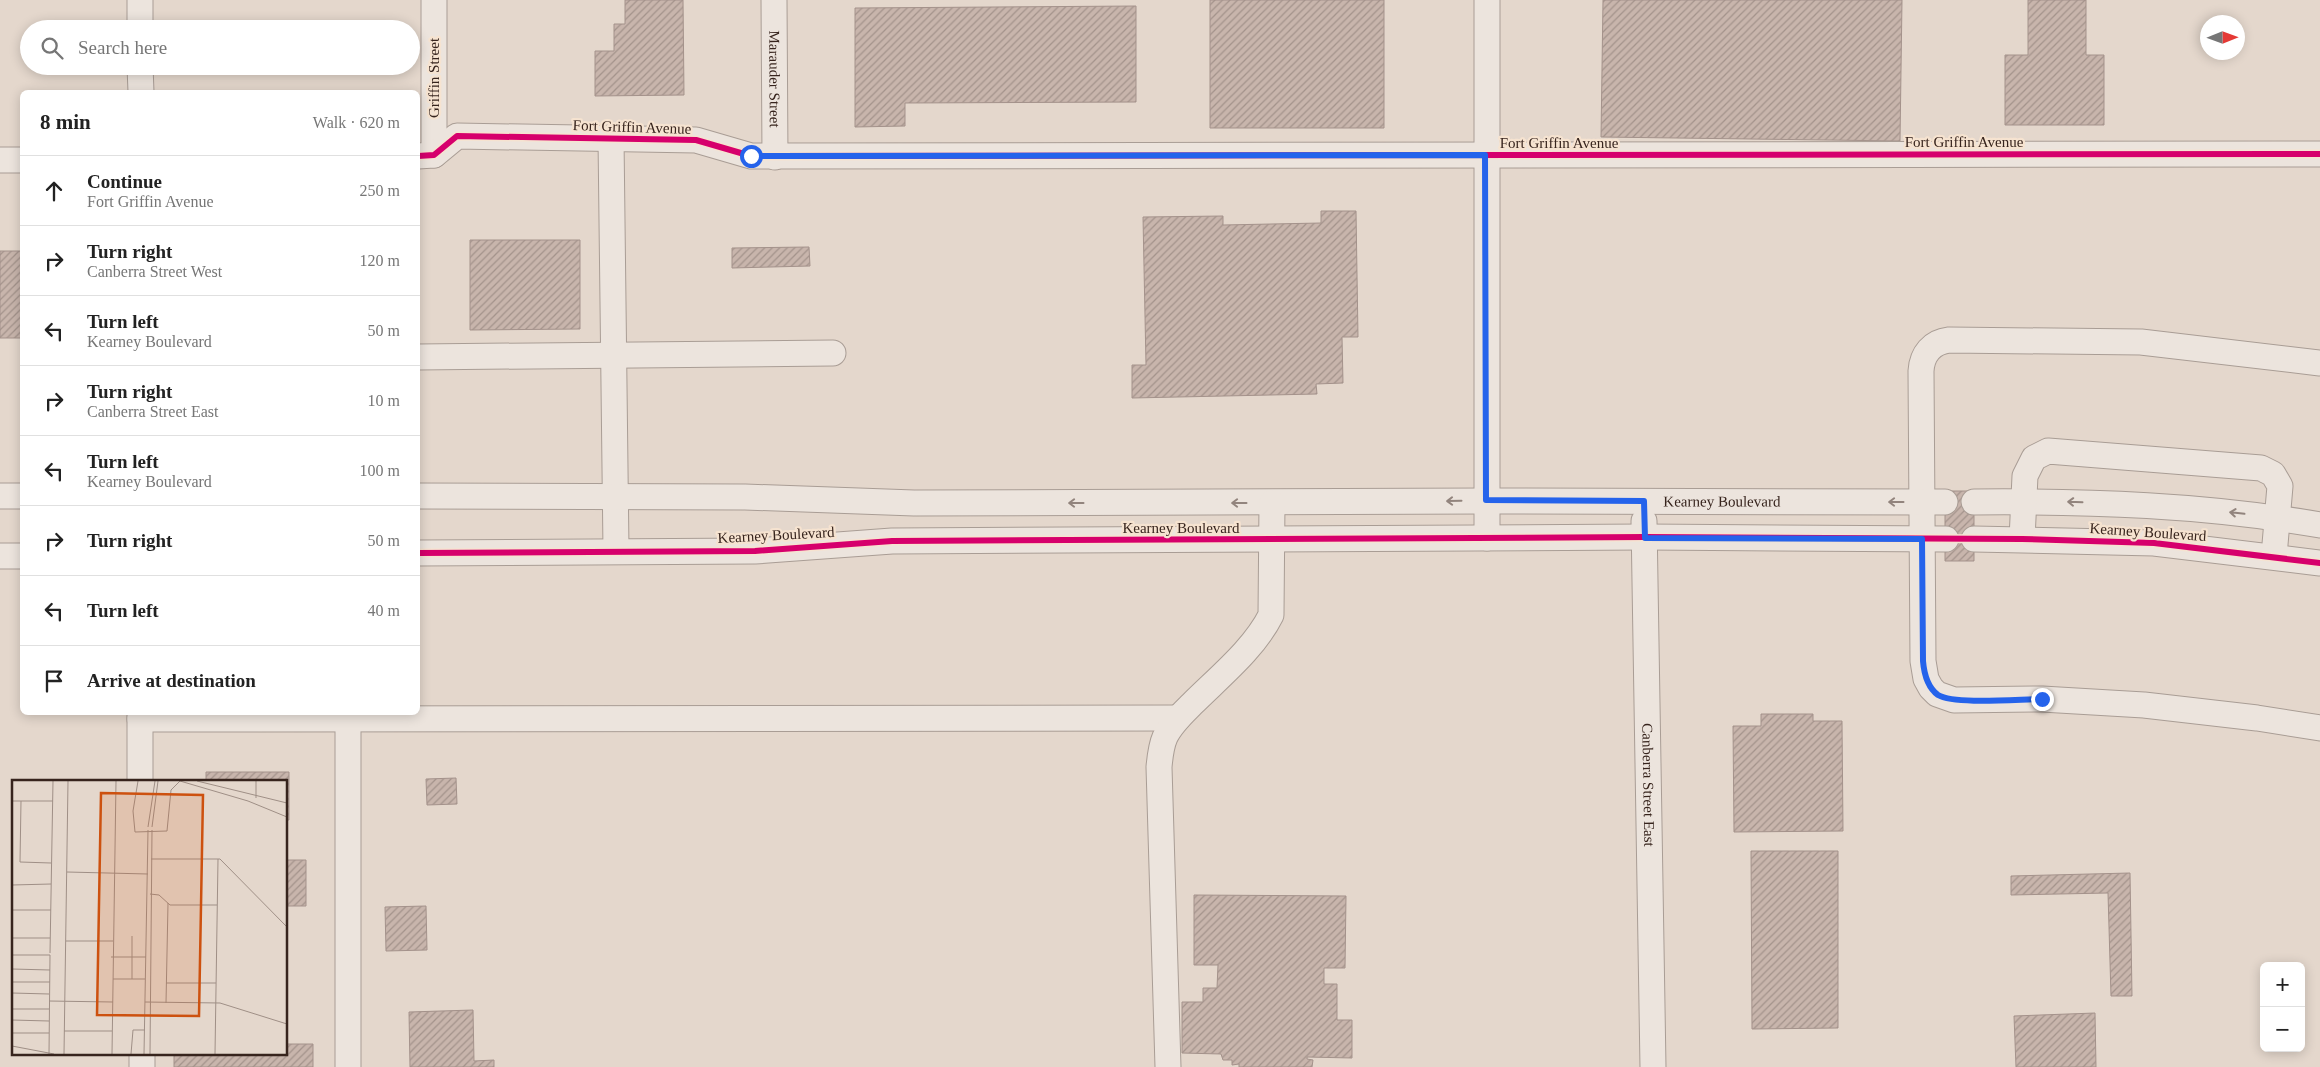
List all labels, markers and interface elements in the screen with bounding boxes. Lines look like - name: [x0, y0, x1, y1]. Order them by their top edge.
- north arrow: [2200, 15, 2245, 60]
- search box: [20, 20, 420, 75]
- street label: Marauder Street: [766, 30, 783, 128]
- icon: search: [38, 34, 66, 62]
- text: Search here: [78, 37, 167, 58]
- street label: Griffin Street: [426, 37, 442, 118]
- text: 8 min: [40, 110, 91, 134]
- text: Walk · 620 m: [313, 114, 400, 131]
- street label: Fort Griffin Avenue: [572, 117, 692, 137]
- street label: Fort Griffin Avenue: [1905, 134, 2024, 150]
- street label: Fort Griffin Avenue: [1500, 135, 1619, 151]
- route start: [740, 145, 763, 168]
- text: Continue: [87, 171, 162, 192]
- icon: ahead: [40, 177, 68, 205]
- text: 250 m: [360, 182, 400, 199]
- text: Fort Griffin Avenue: [87, 193, 214, 210]
- text: Turn right: [87, 241, 172, 262]
- icon: right: [40, 247, 68, 275]
- text: 120 m: [360, 252, 400, 269]
- text: Canberra Street West: [87, 263, 222, 280]
- text: Turn left: [87, 311, 159, 332]
- icon: left: [40, 317, 68, 345]
- text: 50 m: [368, 322, 400, 339]
- text: Kearney Boulevard: [87, 333, 212, 350]
- text: Turn right: [87, 381, 172, 402]
- icon: right: [40, 387, 68, 415]
- text: 10 m: [368, 392, 400, 409]
- text: Canberra Street East: [87, 403, 219, 420]
- text: Turn left: [87, 451, 159, 472]
- icon: left: [40, 457, 68, 485]
- text: 100 m: [360, 462, 400, 479]
- text: Kearney Boulevard: [87, 473, 212, 490]
- street label: Kearney Boulevard: [1663, 493, 1781, 510]
- one-way arrow: [1446, 496, 1462, 506]
- one-way arrow: [1889, 497, 1905, 507]
- one-way arrow: [2067, 497, 2084, 507]
- one-way arrow: [1069, 498, 1085, 508]
- one-way arrow: [1231, 498, 1248, 508]
- one-way arrow: [2229, 508, 2245, 518]
- street label: Kearney Boulevard: [1122, 520, 1240, 536]
- street label: Kearney Boulevard: [2089, 520, 2207, 544]
- street label: Kearney Boulevard: [717, 524, 835, 546]
- icon: right: [40, 527, 68, 555]
- text: Turn right: [87, 530, 172, 551]
- text: 50 m: [368, 532, 400, 549]
- icon: left: [40, 597, 68, 625]
- text: Turn left: [87, 600, 159, 621]
- text: 40 m: [368, 602, 400, 619]
- icon: arrive: [40, 667, 68, 695]
- text: Arrive at destination: [87, 670, 256, 691]
- route end: [2031, 688, 2054, 711]
- street label: Canberra Street East: [1639, 723, 1657, 848]
- inset map: [12, 780, 288, 1054]
- map controls: [2260, 962, 2305, 1052]
- button: +: [2260, 962, 2305, 1007]
- button: −: [2260, 1007, 2305, 1052]

